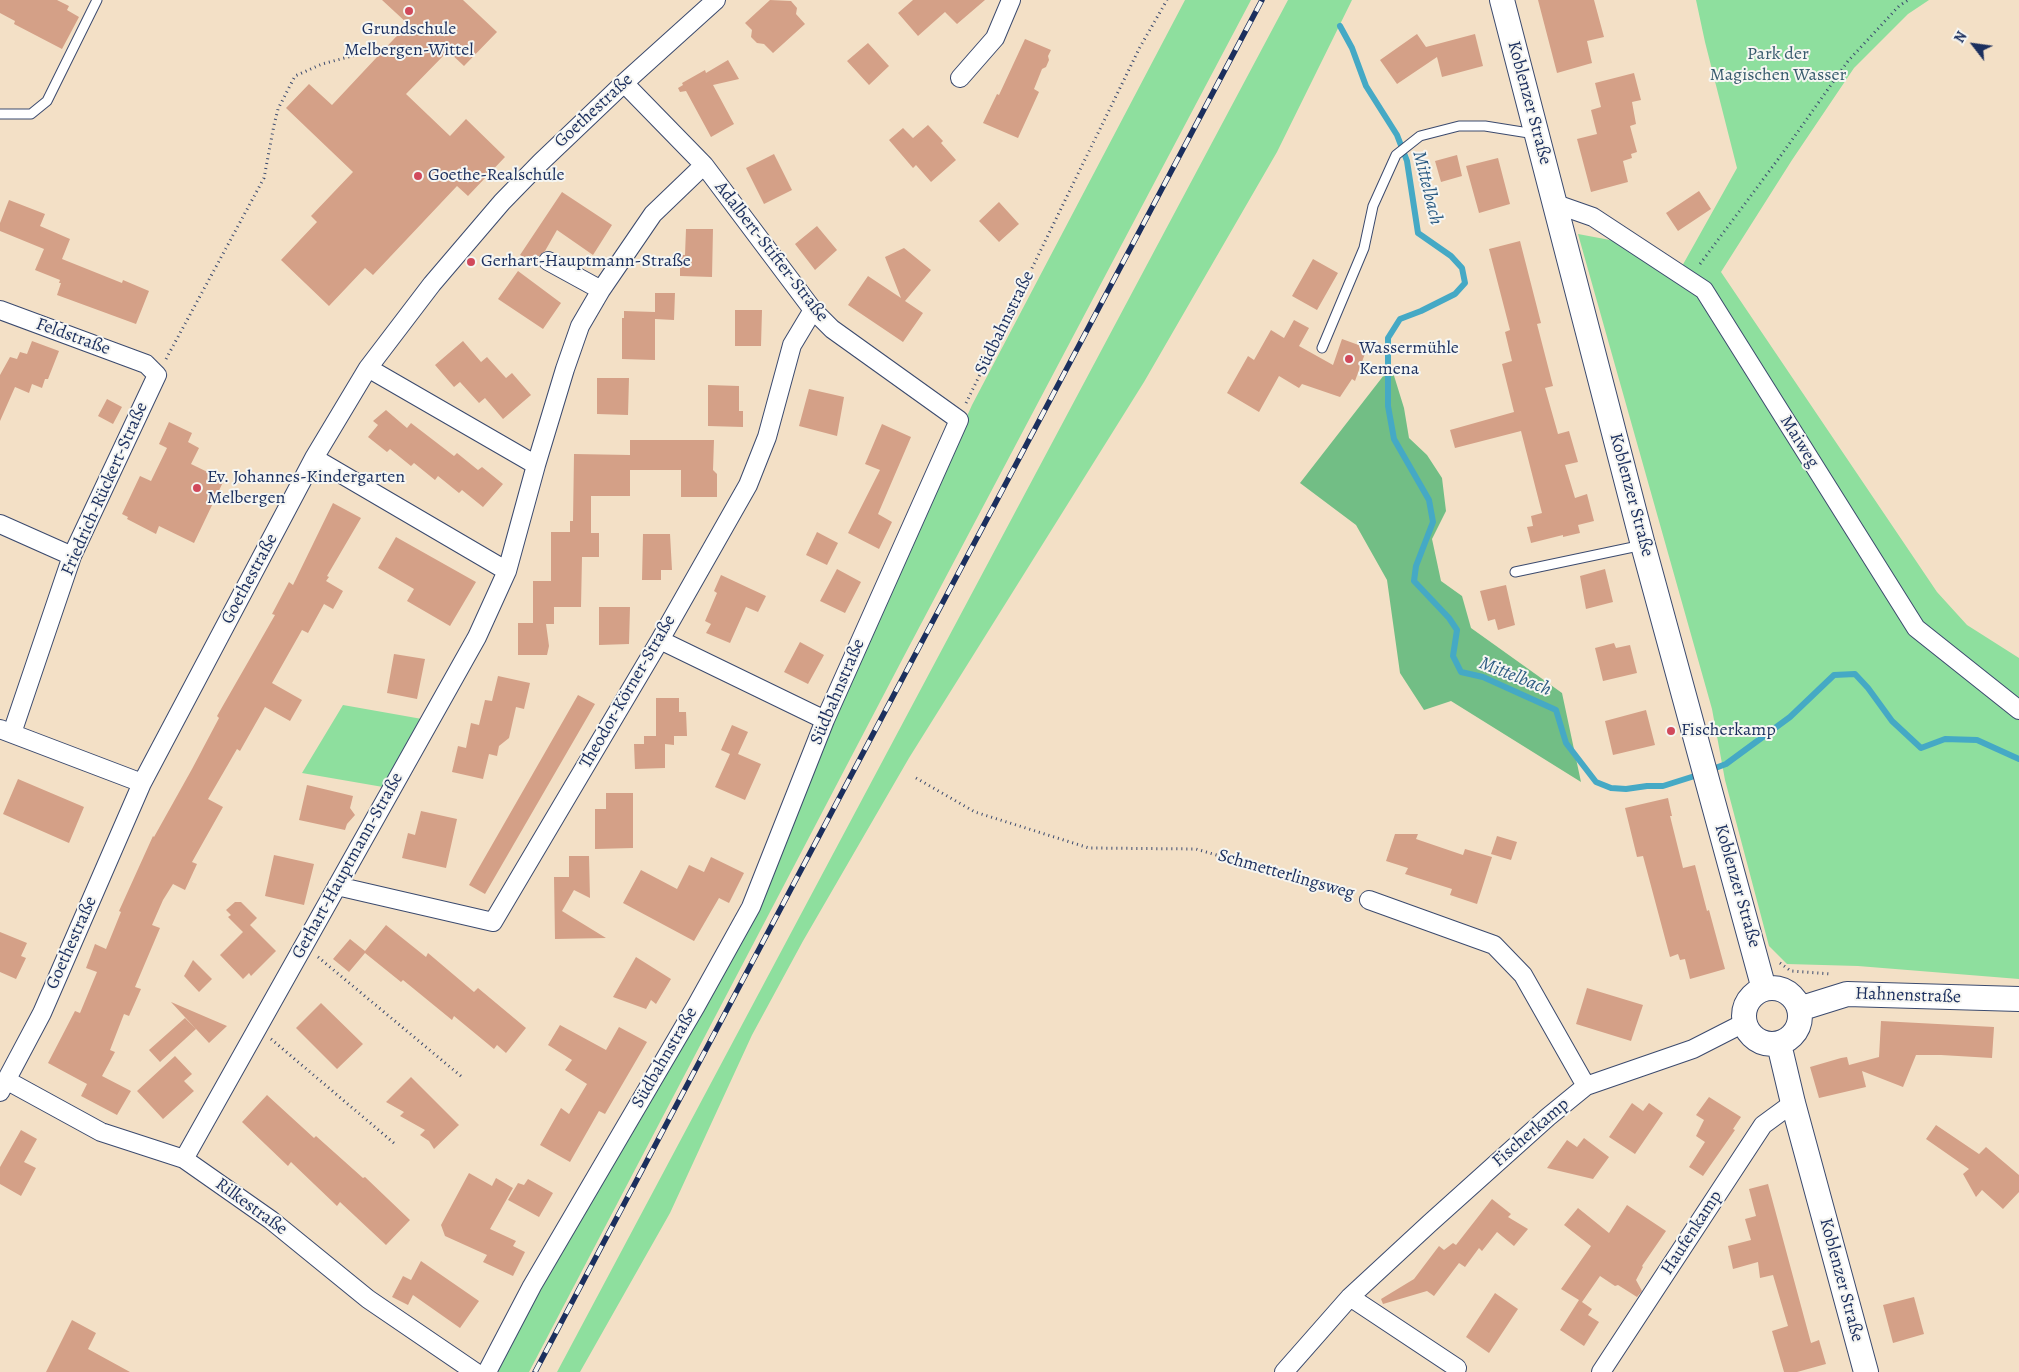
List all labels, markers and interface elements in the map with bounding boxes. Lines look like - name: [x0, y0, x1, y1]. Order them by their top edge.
- marker: Grundschule Melbergen-Wittel: [403, 5, 415, 17]
- place label: Grundschule Melbergen-Wittel: [344, 19, 474, 62]
- north arrow: [1949, 20, 1999, 70]
- text: N: [1950, 28, 1971, 46]
- street label: Koblenzer Straße: [1502, 39, 1556, 167]
- park label: Park der Magischen Wasser: [1710, 44, 1846, 86]
- street label: Goethestraße: [550, 69, 638, 153]
- water label: Mittelbach: [1407, 149, 1447, 227]
- place label: Goethe-Realschule: [428, 165, 565, 187]
- marker: Goethe-Realschule: [412, 170, 424, 182]
- street label: Adalbert-Stifter-Straße: [709, 177, 833, 327]
- place label: Gerhart-Hauptmann-Straße: [481, 251, 691, 273]
- marker: Gerhart-Hauptmann-Straße: [465, 256, 477, 268]
- street label: Südbahnstraße: [971, 268, 1039, 378]
- street label: Feldstraße: [33, 314, 113, 360]
- place label: Wassermühle Kemena: [1359, 338, 1459, 380]
- marker: Wassermühle Kemena: [1343, 353, 1355, 365]
- street label: Friedrich-Rückert-Straße: [57, 399, 153, 579]
- street label: Maiweg: [1775, 412, 1823, 472]
- street label: Koblenzer Straße: [1604, 431, 1658, 559]
- place label: Ev. Johannes-Kindergarten Melbergen: [207, 467, 405, 509]
- marker: Ev. Johannes-Kindergarten Melbergen: [191, 482, 203, 494]
- street label: Goethestraße: [217, 530, 283, 628]
- street label: Theodor-Körner-Straße: [575, 611, 681, 773]
- street label: Südbahnstraße: [806, 636, 870, 748]
- water label: Mittelbach: [1476, 652, 1554, 702]
- place label: Fischerkamp: [1681, 720, 1776, 742]
- marker: Fischerkamp: [1665, 725, 1677, 737]
- street label: Gerhart-Hauptmann-Straße: [288, 769, 408, 963]
- street label: Koblenzer Straße: [1709, 822, 1765, 950]
- street label: Schmetterlingsweg: [1215, 845, 1357, 905]
- street label: Goethestraße: [42, 893, 102, 993]
- street label: Hahnenstraße: [1855, 983, 1961, 1009]
- street label: Südbahnstraße: [627, 1004, 703, 1112]
- street label: Fischerkamp: [1488, 1094, 1574, 1172]
- street label: Rilkestraße: [211, 1174, 291, 1240]
- street label: Haufenkamp: [1657, 1187, 1727, 1279]
- street label: Koblenzer Straße: [1814, 1216, 1868, 1344]

